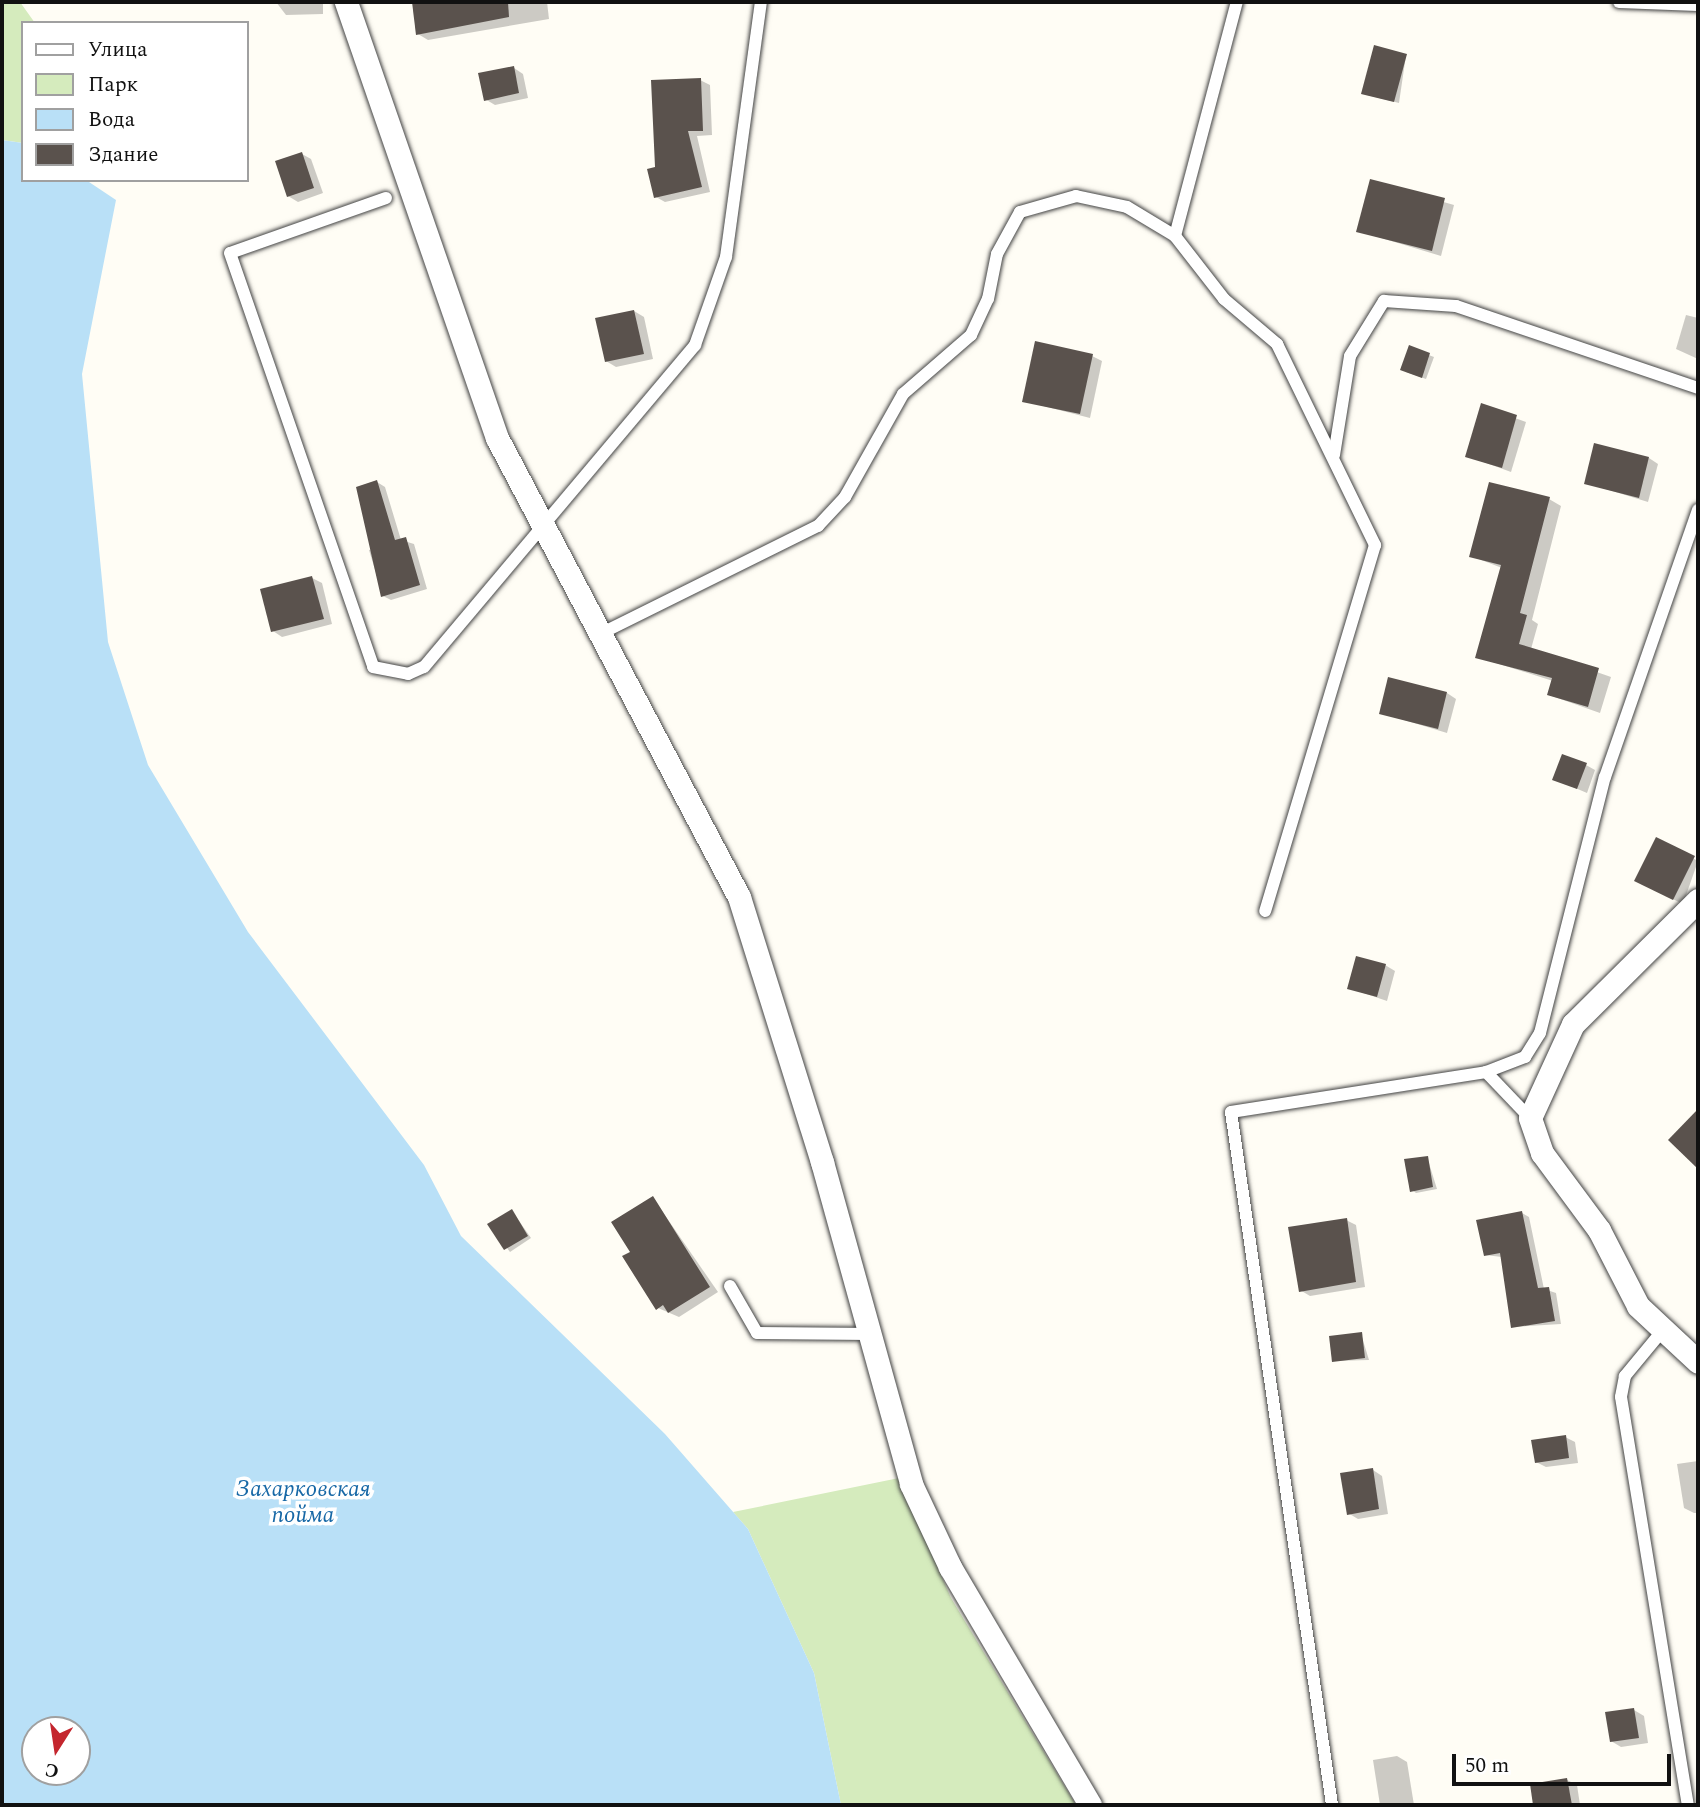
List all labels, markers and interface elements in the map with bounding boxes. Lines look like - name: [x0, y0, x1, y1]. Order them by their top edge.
- legend: [21, 21, 248, 182]
- text: Улица: [88, 34, 147, 66]
- text: Парк: [88, 69, 138, 101]
- text: Вода: [88, 104, 135, 136]
- text: Здание: [88, 139, 158, 171]
- water label: Захарковская пойма: [236, 1476, 370, 1530]
- north arrow: [21, 1716, 91, 1786]
- scale bar: [1455, 1741, 1674, 1785]
- text: 50 m: [1465, 1750, 1509, 1782]
- text: С: [42, 1754, 62, 1786]

